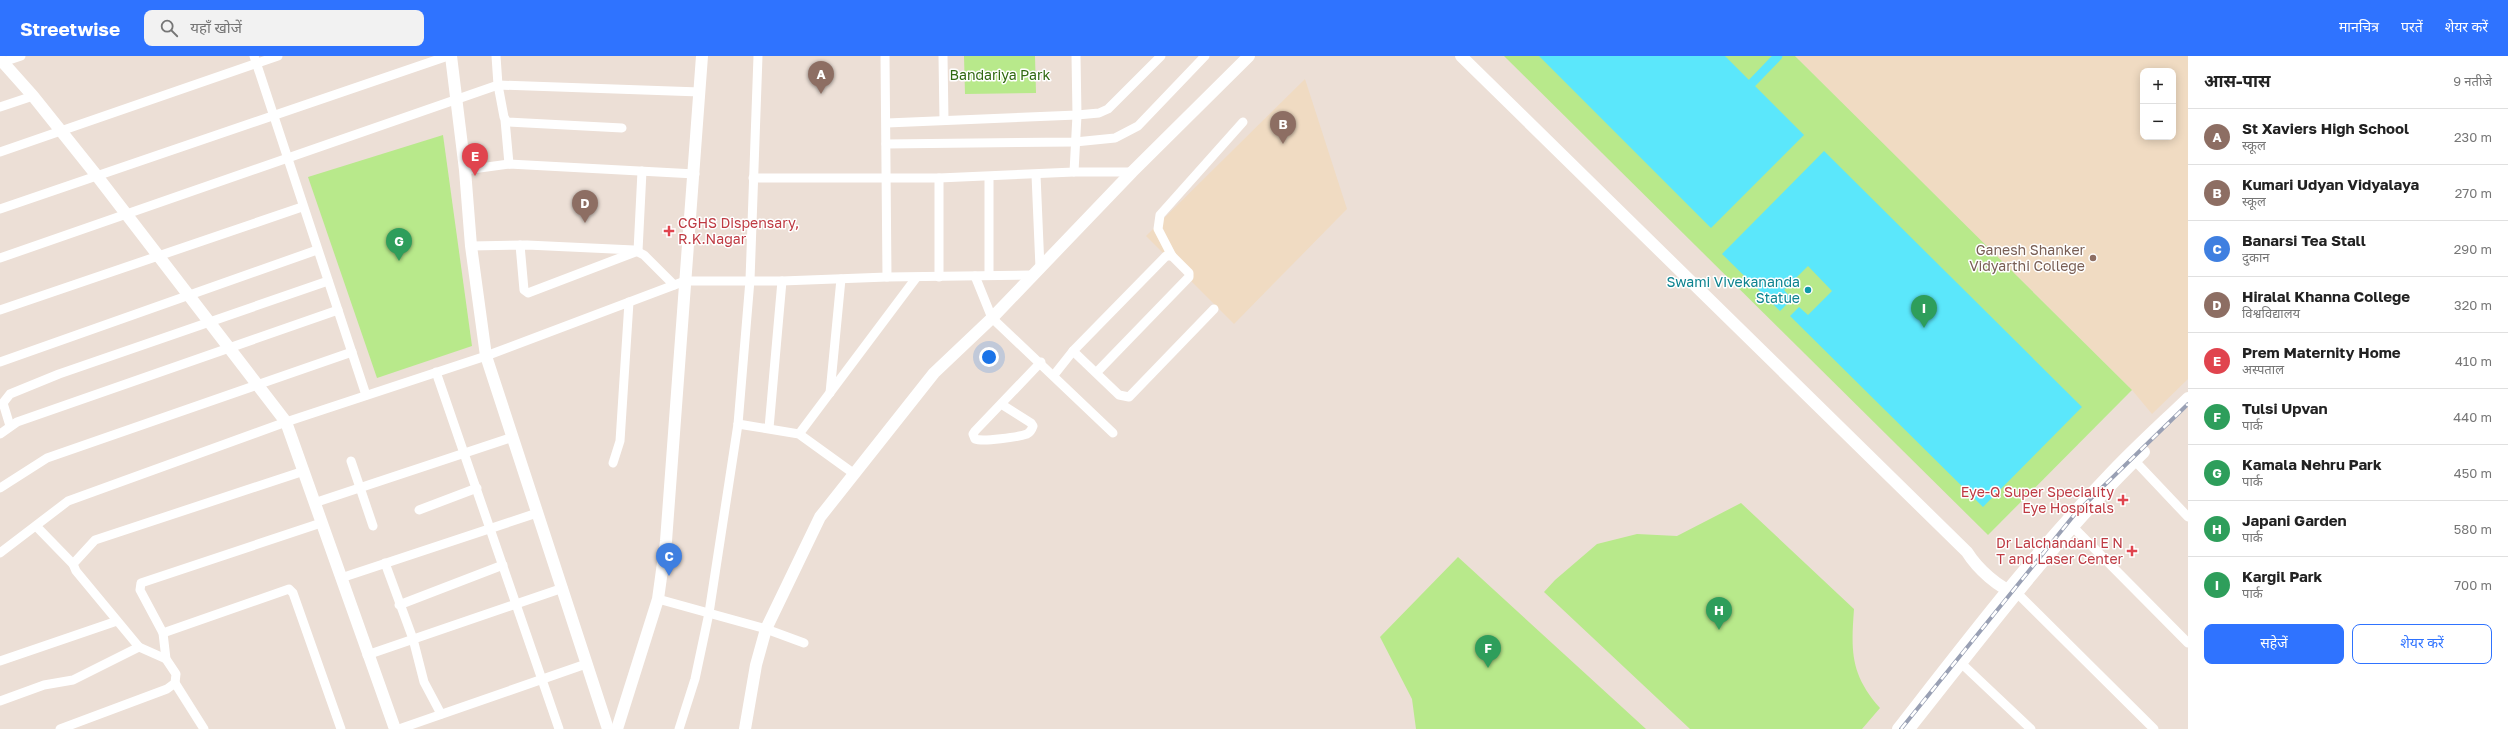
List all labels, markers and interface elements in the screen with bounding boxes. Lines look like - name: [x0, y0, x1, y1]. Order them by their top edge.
- search box: [144, 10, 424, 46]
- text: Streetwise: [20, 17, 120, 40]
- icon: search: [158, 17, 180, 39]
- text: यहाँ खोजें: [190, 18, 242, 36]
- text: मानचित्र: [2339, 18, 2379, 35]
- text: परतें: [2401, 18, 2423, 35]
- text: शेयर करें: [2445, 18, 2488, 35]
- pin: A: [808, 61, 834, 94]
- park label: Bandariya Park: [950, 66, 1050, 83]
- map controls: [2140, 68, 2176, 140]
- button: +: [2140, 68, 2176, 104]
- text: आस-पास: [2204, 70, 2271, 91]
- text: 9 नतीजे: [2453, 73, 2492, 89]
- button: −: [2140, 104, 2176, 140]
- pin: B: [1270, 111, 1296, 144]
- text: St Xaviers High School: [2242, 119, 2409, 137]
- text: A: [2212, 129, 2222, 145]
- text: 230 m: [2454, 129, 2492, 145]
- text: स्कूल: [2242, 137, 2266, 153]
- pin: E: [462, 143, 488, 176]
- text: Kumari Udyan Vidyalaya: [2242, 175, 2419, 193]
- text: B: [2212, 185, 2222, 201]
- text: 270 m: [2455, 185, 2492, 201]
- pin: D: [572, 190, 598, 223]
- text: स्कूल: [2242, 193, 2266, 209]
- place label: CGHS Dispensary, R.K.Nagar: [678, 214, 799, 247]
- marker: CGHS Dispensary, R.K.Nagar: [663, 225, 675, 237]
- pin: G: [386, 228, 412, 261]
- text: Banarsi Tea Stall: [2242, 231, 2366, 249]
- place label: Ganesh Shanker Vidyarthi College: [1969, 241, 2086, 274]
- text: C: [2212, 241, 2222, 257]
- text: 290 m: [2454, 241, 2492, 257]
- text: दुकान: [2242, 249, 2269, 265]
- marker: Ganesh Shanker Vidyarthi College: [2088, 253, 2098, 263]
- place label: Swami Vivekananda Statue: [1666, 273, 1800, 306]
- marker: Swami Vivekananda Statue: [1803, 285, 1813, 295]
- text: Hiralal Khanna College: [2242, 287, 2410, 305]
- pin: I: [1911, 295, 1937, 328]
- text: D: [2212, 297, 2222, 313]
- text: 320 m: [2454, 297, 2492, 313]
- text: विश्वविद्यालय: [2242, 305, 2300, 321]
- text: Prem Maternity Home: [2242, 343, 2401, 361]
- your location: [979, 347, 999, 367]
- text: E: [2213, 353, 2221, 369]
- text: 410 m: [2455, 353, 2492, 369]
- text: अस्पताल: [2242, 361, 2284, 377]
- text: Tulsi Upvan: [2242, 399, 2327, 417]
- text: F: [2213, 409, 2221, 425]
- text: 440 m: [2453, 409, 2492, 425]
- text: पार्क: [2242, 417, 2263, 433]
- text: Kamala Nehru Park: [2242, 455, 2382, 473]
- text: G: [2212, 465, 2222, 481]
- text: 450 m: [2454, 465, 2492, 481]
- text: पार्क: [2242, 473, 2263, 489]
- place label: Eye-Q Super Speciality Eye Hospitals: [1961, 483, 2114, 516]
- marker: Eye-Q Super Speciality Eye Hospitals: [2117, 494, 2129, 506]
- text: Japani Garden: [2242, 511, 2347, 529]
- text: H: [2212, 521, 2222, 537]
- text: 580 m: [2454, 521, 2492, 537]
- text: पार्क: [2242, 529, 2263, 545]
- place label: Dr Lalchandani E N T and Laser Center: [1996, 534, 2124, 567]
- pin: C: [656, 543, 682, 576]
- marker: Dr Lalchandani E N T and Laser Center: [2126, 545, 2138, 557]
- text: Kargil Park: [2242, 567, 2322, 585]
- text: I: [2215, 577, 2219, 593]
- text: 700 m: [2454, 577, 2492, 593]
- text: पार्क: [2242, 585, 2263, 601]
- pin: H: [1706, 597, 1732, 630]
- button: सहेजें: [2204, 624, 2344, 664]
- button: शेयर करें: [2352, 624, 2492, 664]
- pin: F: [1475, 635, 1501, 668]

